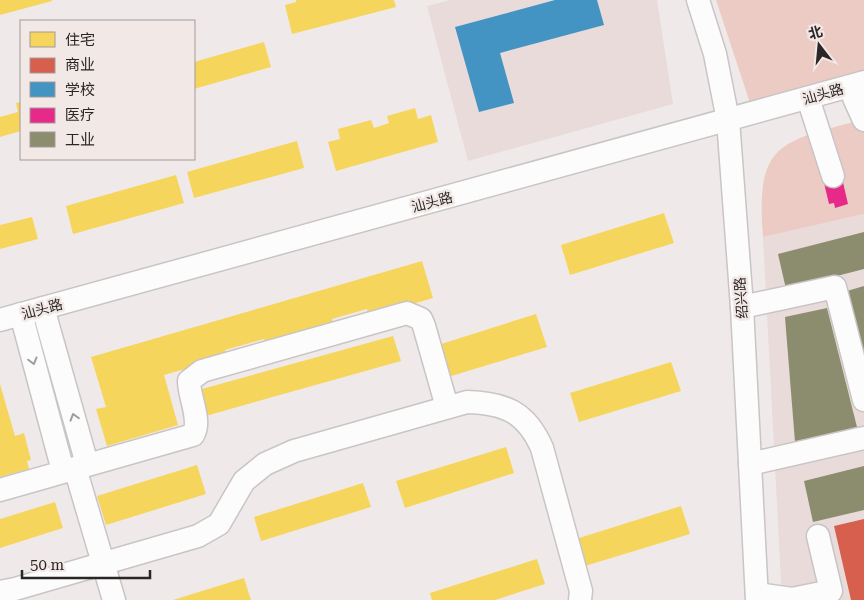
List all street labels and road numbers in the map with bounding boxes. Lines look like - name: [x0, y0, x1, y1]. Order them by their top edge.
- street label: 汕头路: [801, 81, 845, 107]
- street label: 汕头路: [410, 189, 454, 215]
- street label: 绍兴路: [732, 276, 750, 320]
- street label: 汕头路: [20, 296, 64, 322]

